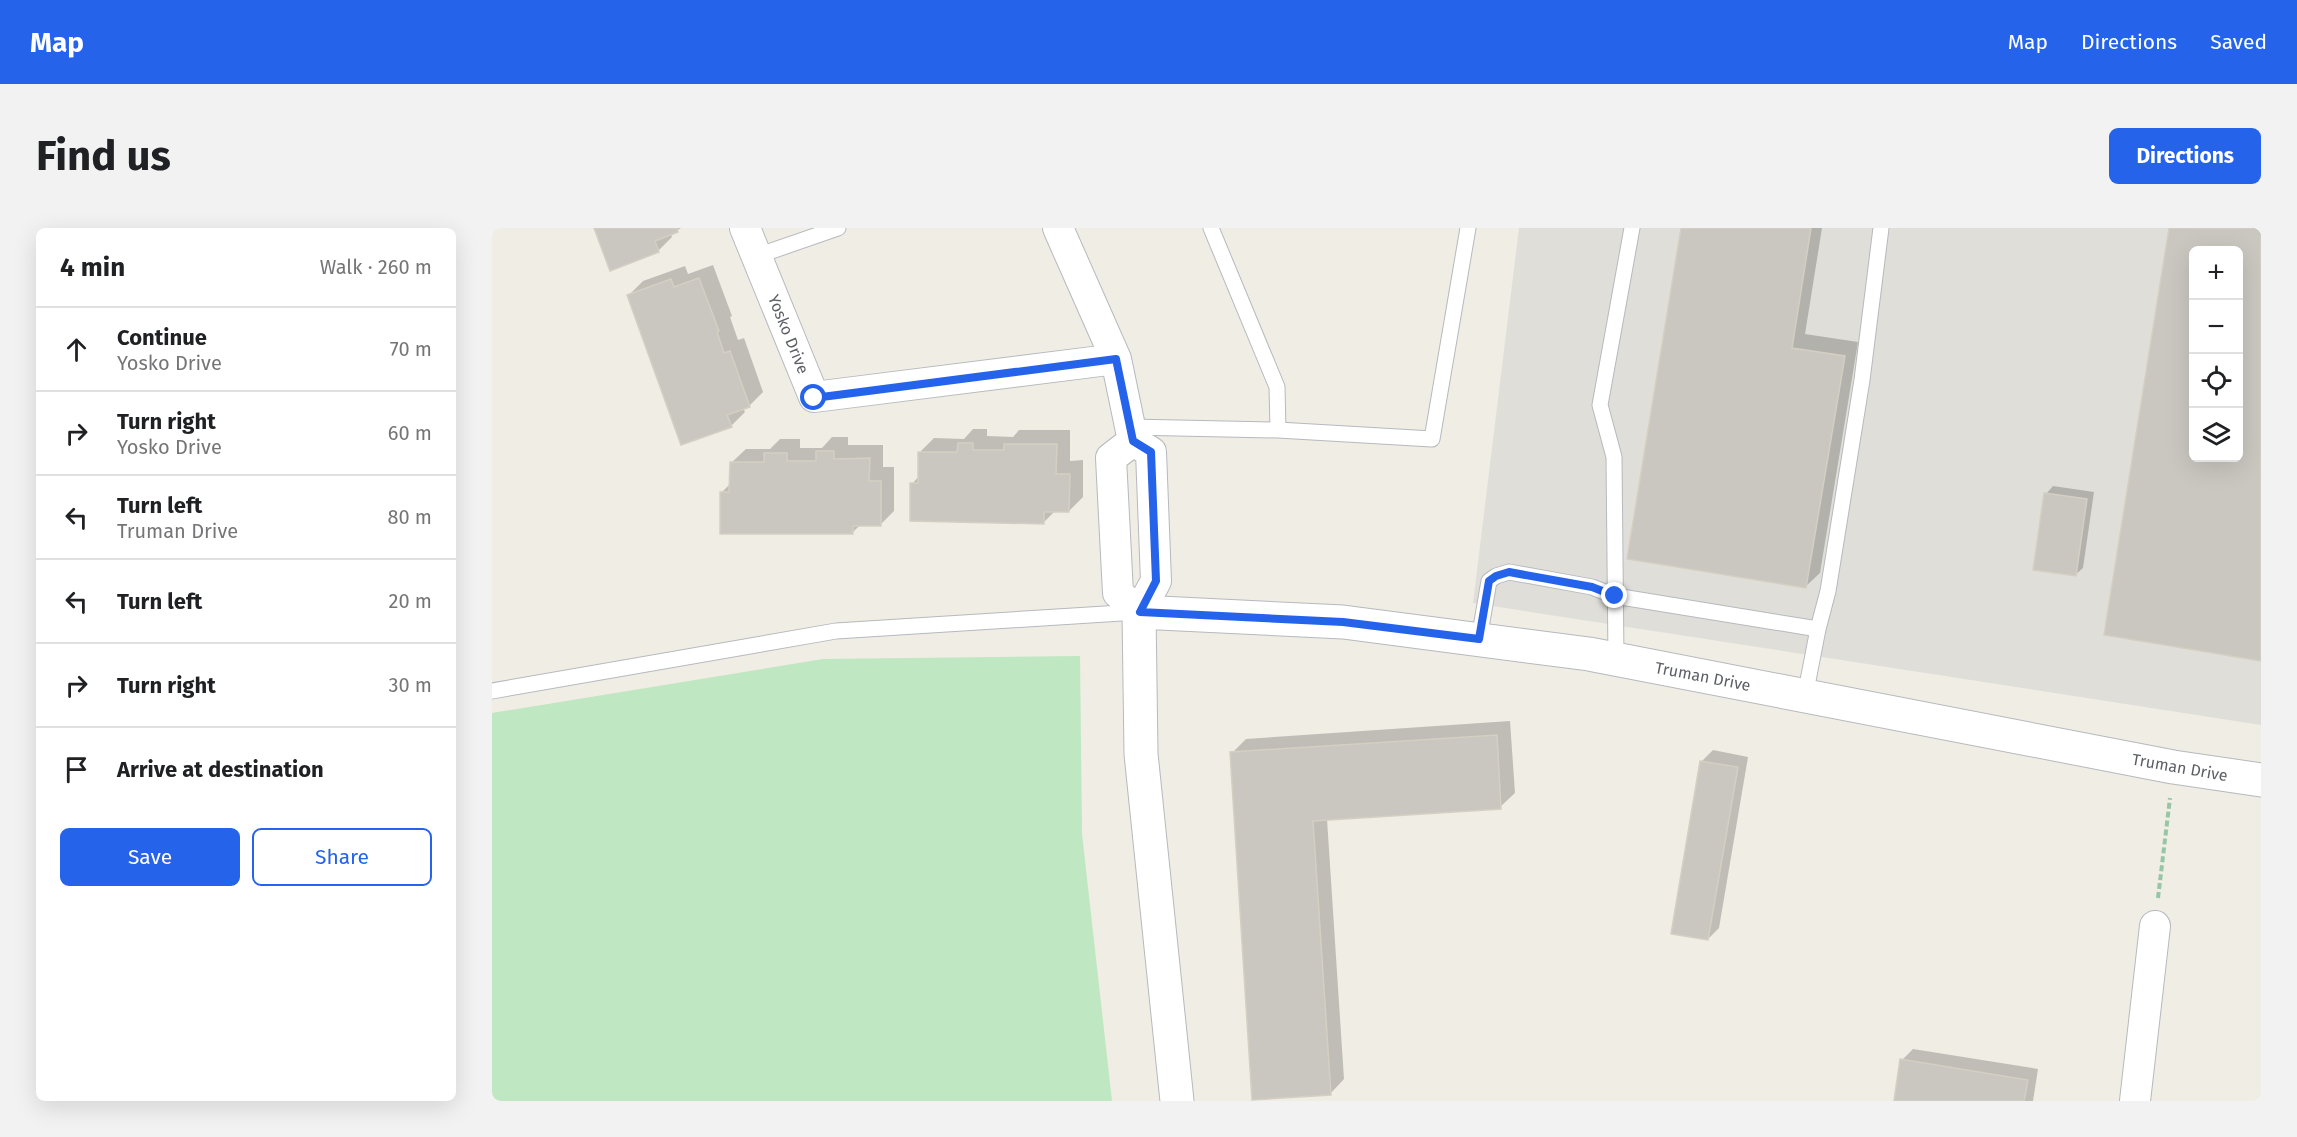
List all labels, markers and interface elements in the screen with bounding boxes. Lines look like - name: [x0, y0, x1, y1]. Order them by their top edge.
- text: Map: [30, 26, 84, 59]
- text: Map: [2008, 29, 2048, 55]
- text: Directions: [2081, 29, 2177, 55]
- text: Saved: [2210, 29, 2267, 55]
- button: Directions: [2109, 128, 2261, 184]
- text: Find us: [36, 131, 171, 181]
- map controls: [2189, 246, 2243, 462]
- button: +: [2189, 246, 2243, 300]
- text: 4 min: [60, 252, 125, 283]
- text: Walk · 260 m: [320, 255, 432, 279]
- street label: Yosko Drive: [764, 292, 813, 377]
- button: −: [2189, 300, 2243, 354]
- text: Continue: [117, 324, 207, 351]
- icon: ahead: [60, 333, 93, 366]
- text: 70 m: [390, 337, 432, 361]
- text: Yosko Drive: [117, 351, 222, 375]
- button: locate: [2189, 354, 2243, 408]
- route start: [800, 384, 826, 410]
- text: Turn right: [117, 408, 216, 435]
- button: layers: [2189, 408, 2243, 462]
- icon: right: [60, 417, 93, 450]
- text: 60 m: [388, 421, 432, 445]
- text: Yosko Drive: [117, 435, 222, 459]
- text: Turn left: [117, 492, 202, 519]
- icon: left: [60, 501, 93, 534]
- text: 80 m: [387, 505, 432, 529]
- text: Truman Drive: [117, 519, 238, 543]
- route end: [1601, 582, 1627, 608]
- icon: left: [60, 585, 93, 618]
- text: Turn left: [117, 588, 202, 615]
- text: 20 m: [389, 589, 432, 613]
- street label: Truman Drive: [1654, 658, 1752, 695]
- icon: right: [60, 669, 93, 702]
- text: Turn right: [117, 672, 216, 699]
- text: 30 m: [388, 673, 432, 697]
- street label: Truman Drive: [2131, 750, 2229, 785]
- icon: arrive: [60, 753, 93, 786]
- text: Arrive at destination: [117, 756, 324, 783]
- button: Save: [60, 828, 240, 886]
- button: Share: [252, 828, 432, 886]

